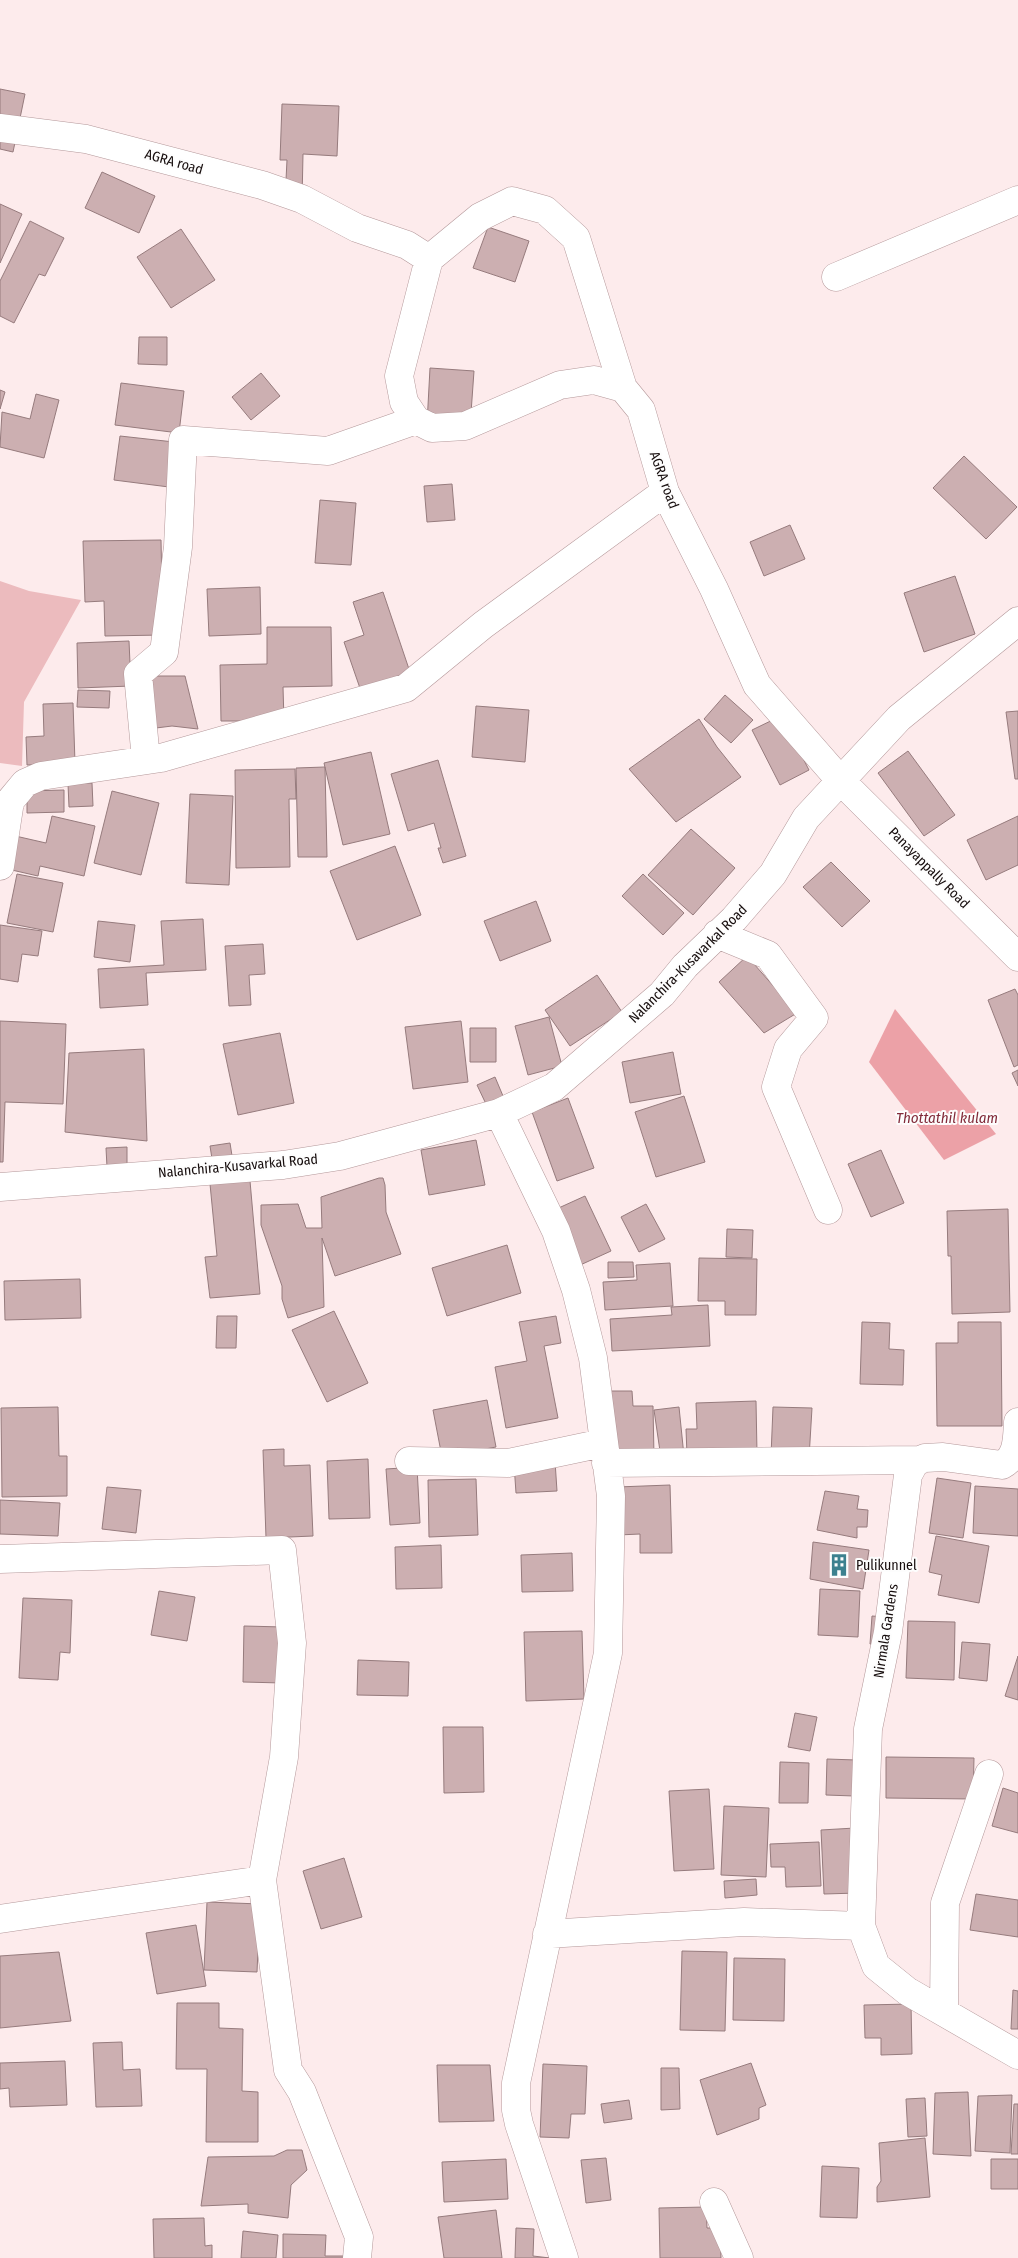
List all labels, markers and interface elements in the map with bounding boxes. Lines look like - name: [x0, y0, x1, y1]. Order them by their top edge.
- street label: AGRA road: [143, 146, 205, 178]
- street label: AGRA road: [646, 449, 682, 511]
- street label: Panayappally Road: [885, 824, 973, 912]
- street label: Nalanchira-Kusavarkal Road: [625, 901, 751, 1027]
- water label: Thottathil kulam: [896, 1109, 998, 1127]
- street label: Nalanchira-Kusavarkal Road: [157, 1151, 319, 1181]
- building icon: Pulikunnel: [826, 1552, 852, 1578]
- place label: Pulikunnel: [856, 1557, 917, 1574]
- street label: Nirmala Gardens: [870, 1583, 902, 1679]

